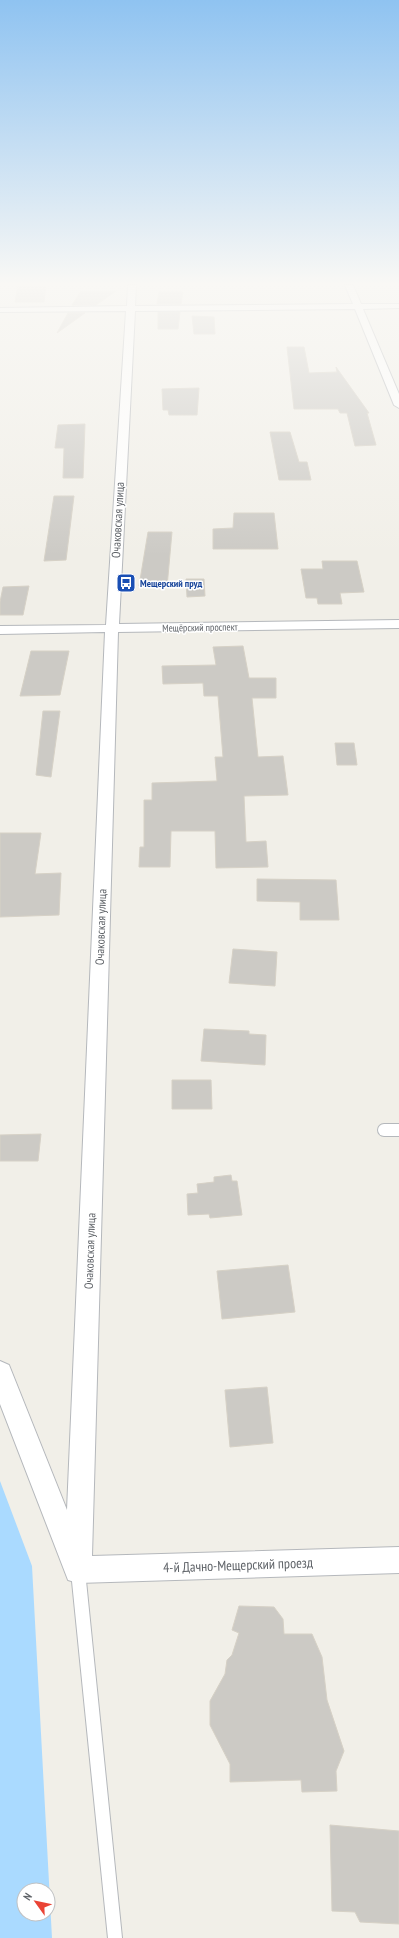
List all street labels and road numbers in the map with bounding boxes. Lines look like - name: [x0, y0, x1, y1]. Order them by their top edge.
- street label: Очаковская улица: [108, 481, 127, 558]
- street label: Мещёрский проспект: [162, 620, 239, 635]
- street label: Очаковская улица: [92, 888, 109, 965]
- street label: Очаковская улица: [81, 1212, 98, 1289]
- street label: 4-й Дачно-Мещерский проезд: [163, 1553, 313, 1577]

